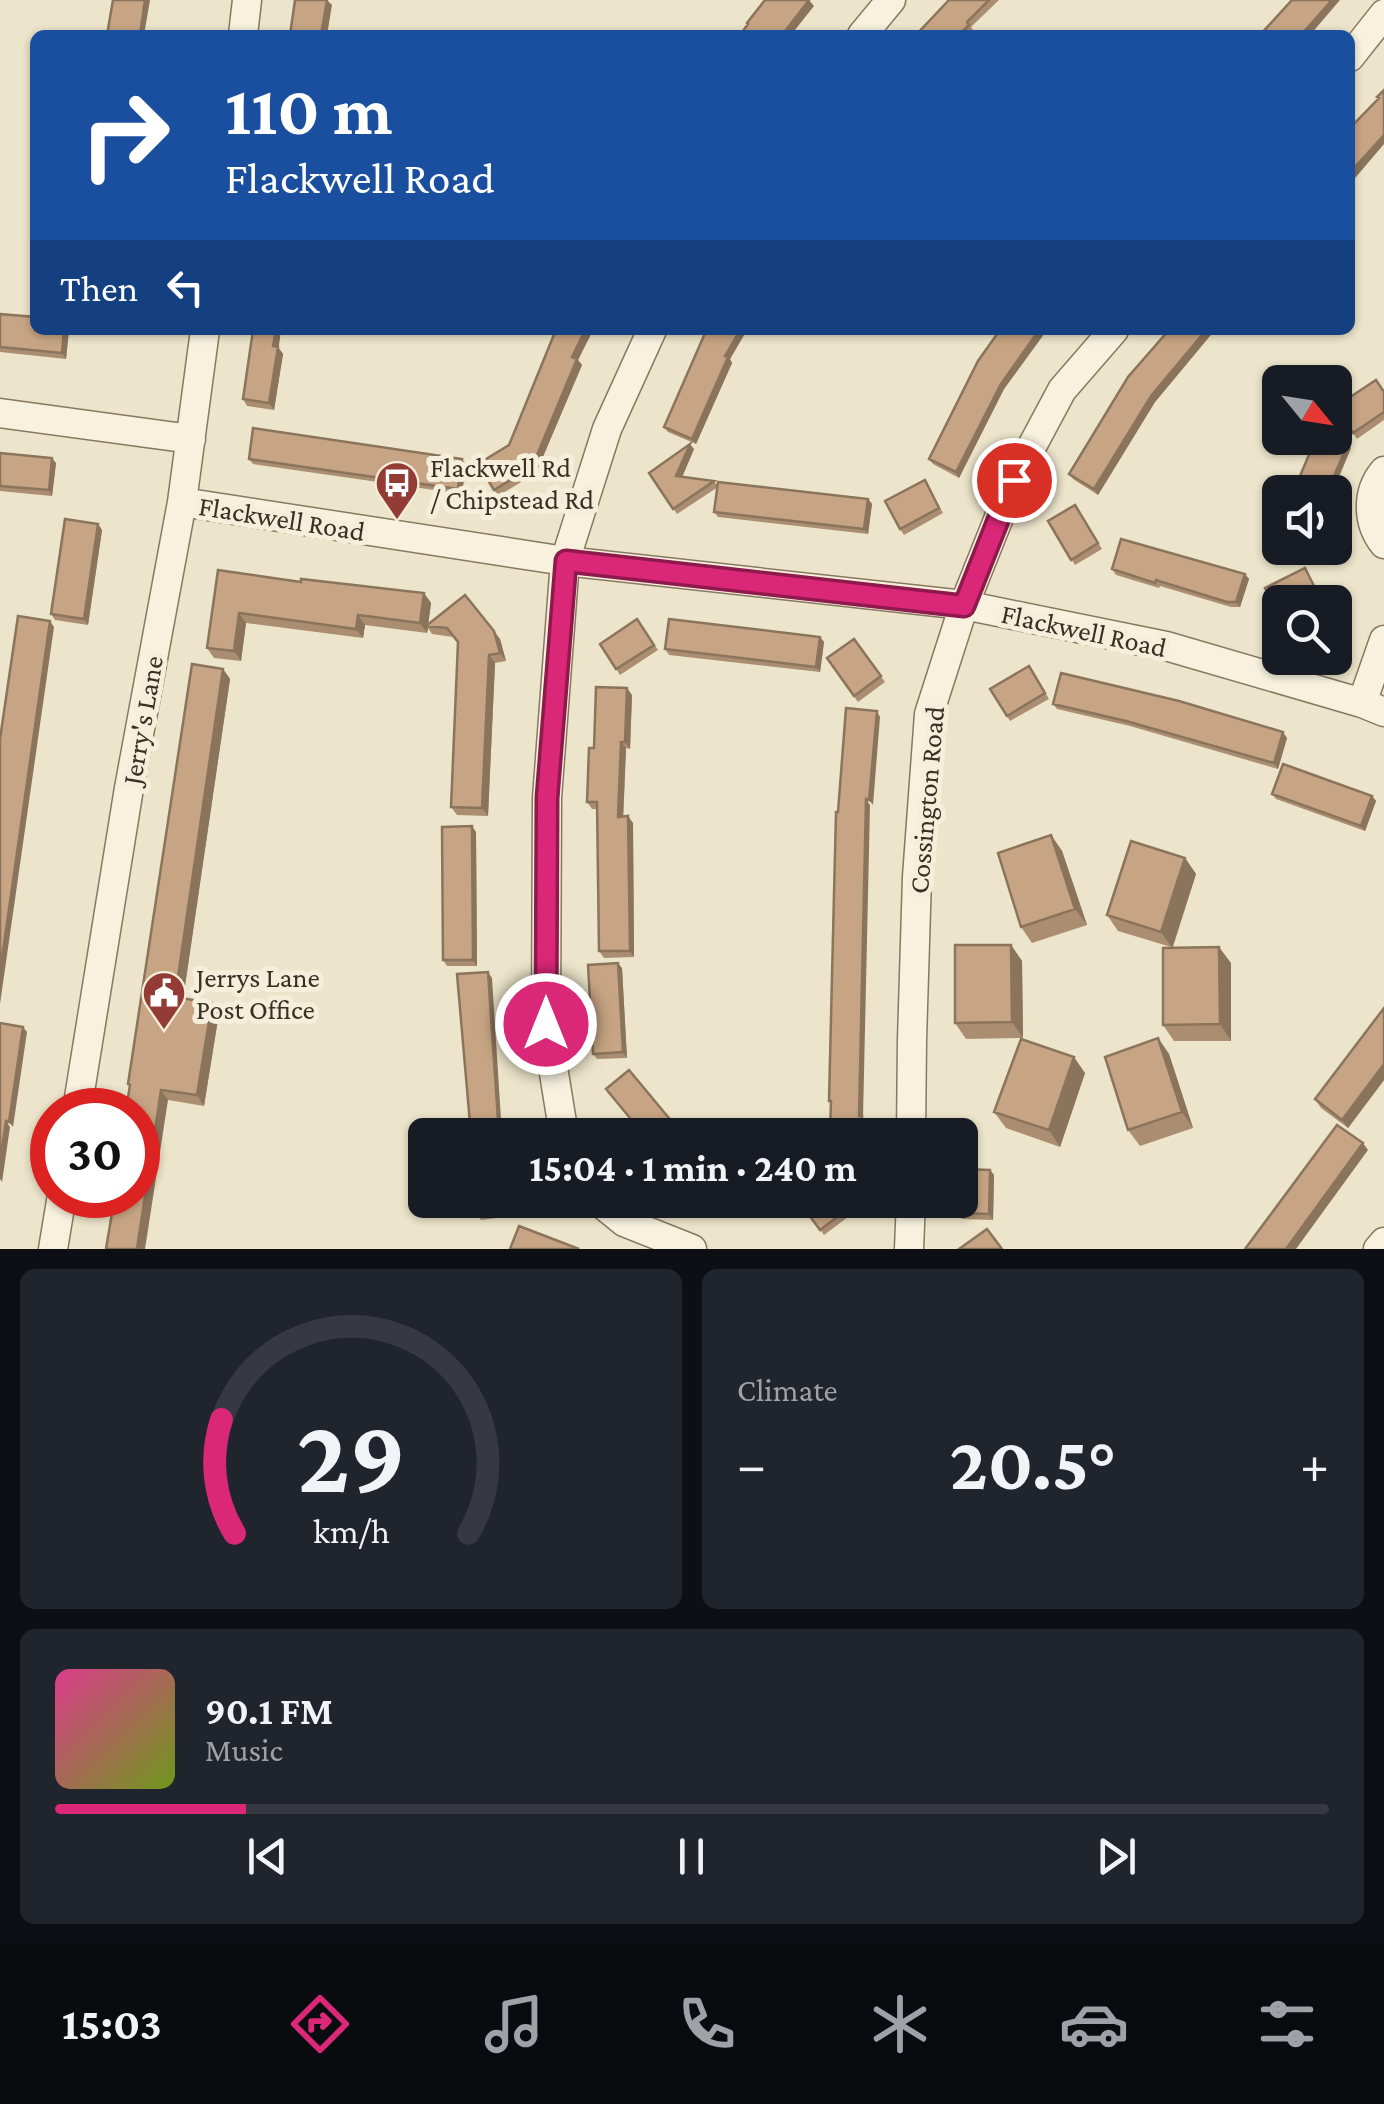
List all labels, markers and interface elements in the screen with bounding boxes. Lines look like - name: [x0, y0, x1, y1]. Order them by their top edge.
- icon: right: [60, 70, 190, 200]
- text: 110 m: [225, 71, 393, 149]
- text: Flackwell Road: [225, 153, 495, 203]
- icon: left: [158, 260, 213, 315]
- text: Then: [60, 267, 138, 309]
- north arrow: [1262, 365, 1352, 455]
- map controls: [1262, 365, 1352, 675]
- pin: [972, 438, 1057, 523]
- place label: Flackwell Rd / Chipstead Rd: [430, 452, 594, 515]
- icon: arrive: [987, 453, 1042, 508]
- bus stop icon: Flackwell Rd / Chipstead Rd: [374, 460, 420, 521]
- button: sound: [1262, 475, 1352, 565]
- street label: Flackwell Road: [197, 490, 368, 547]
- button: search: [1262, 585, 1352, 675]
- street label: Flackwell Road: [999, 598, 1170, 663]
- street label: Jerry's Lane: [115, 653, 169, 790]
- street label: Cossington Road: [903, 705, 950, 895]
- place label: Jerrys Lane Post Office: [193, 962, 320, 1025]
- public building icon: Jerrys Lane Post Office: [141, 970, 187, 1031]
- position arrow: [494, 972, 598, 1076]
- speed limit sign: 30: [30, 1088, 160, 1218]
- text: 15:04 · 1 min · 240 m: [529, 1147, 857, 1189]
- text: Climate: [737, 1372, 838, 1408]
- text: 29: [296, 1398, 406, 1513]
- text: 20.5°: [949, 1422, 1117, 1505]
- text: −: [737, 1434, 766, 1495]
- text: +: [1300, 1434, 1329, 1495]
- text: km/h: [312, 1511, 390, 1551]
- text: 90.1 FM: [205, 1690, 333, 1732]
- text: Music: [205, 1732, 283, 1768]
- icon: previous: [240, 1829, 295, 1884]
- icon: pause: [664, 1829, 719, 1884]
- icon: next: [1089, 1829, 1144, 1884]
- icon: directions: [285, 1989, 355, 2059]
- icon: music: [479, 1989, 549, 2059]
- icon: phone: [672, 1989, 742, 2059]
- icon: climate: [865, 1989, 935, 2059]
- icon: car: [1059, 1989, 1129, 2059]
- icon: filters: [1252, 1989, 1322, 2059]
- text: 15:03: [62, 1999, 162, 2049]

